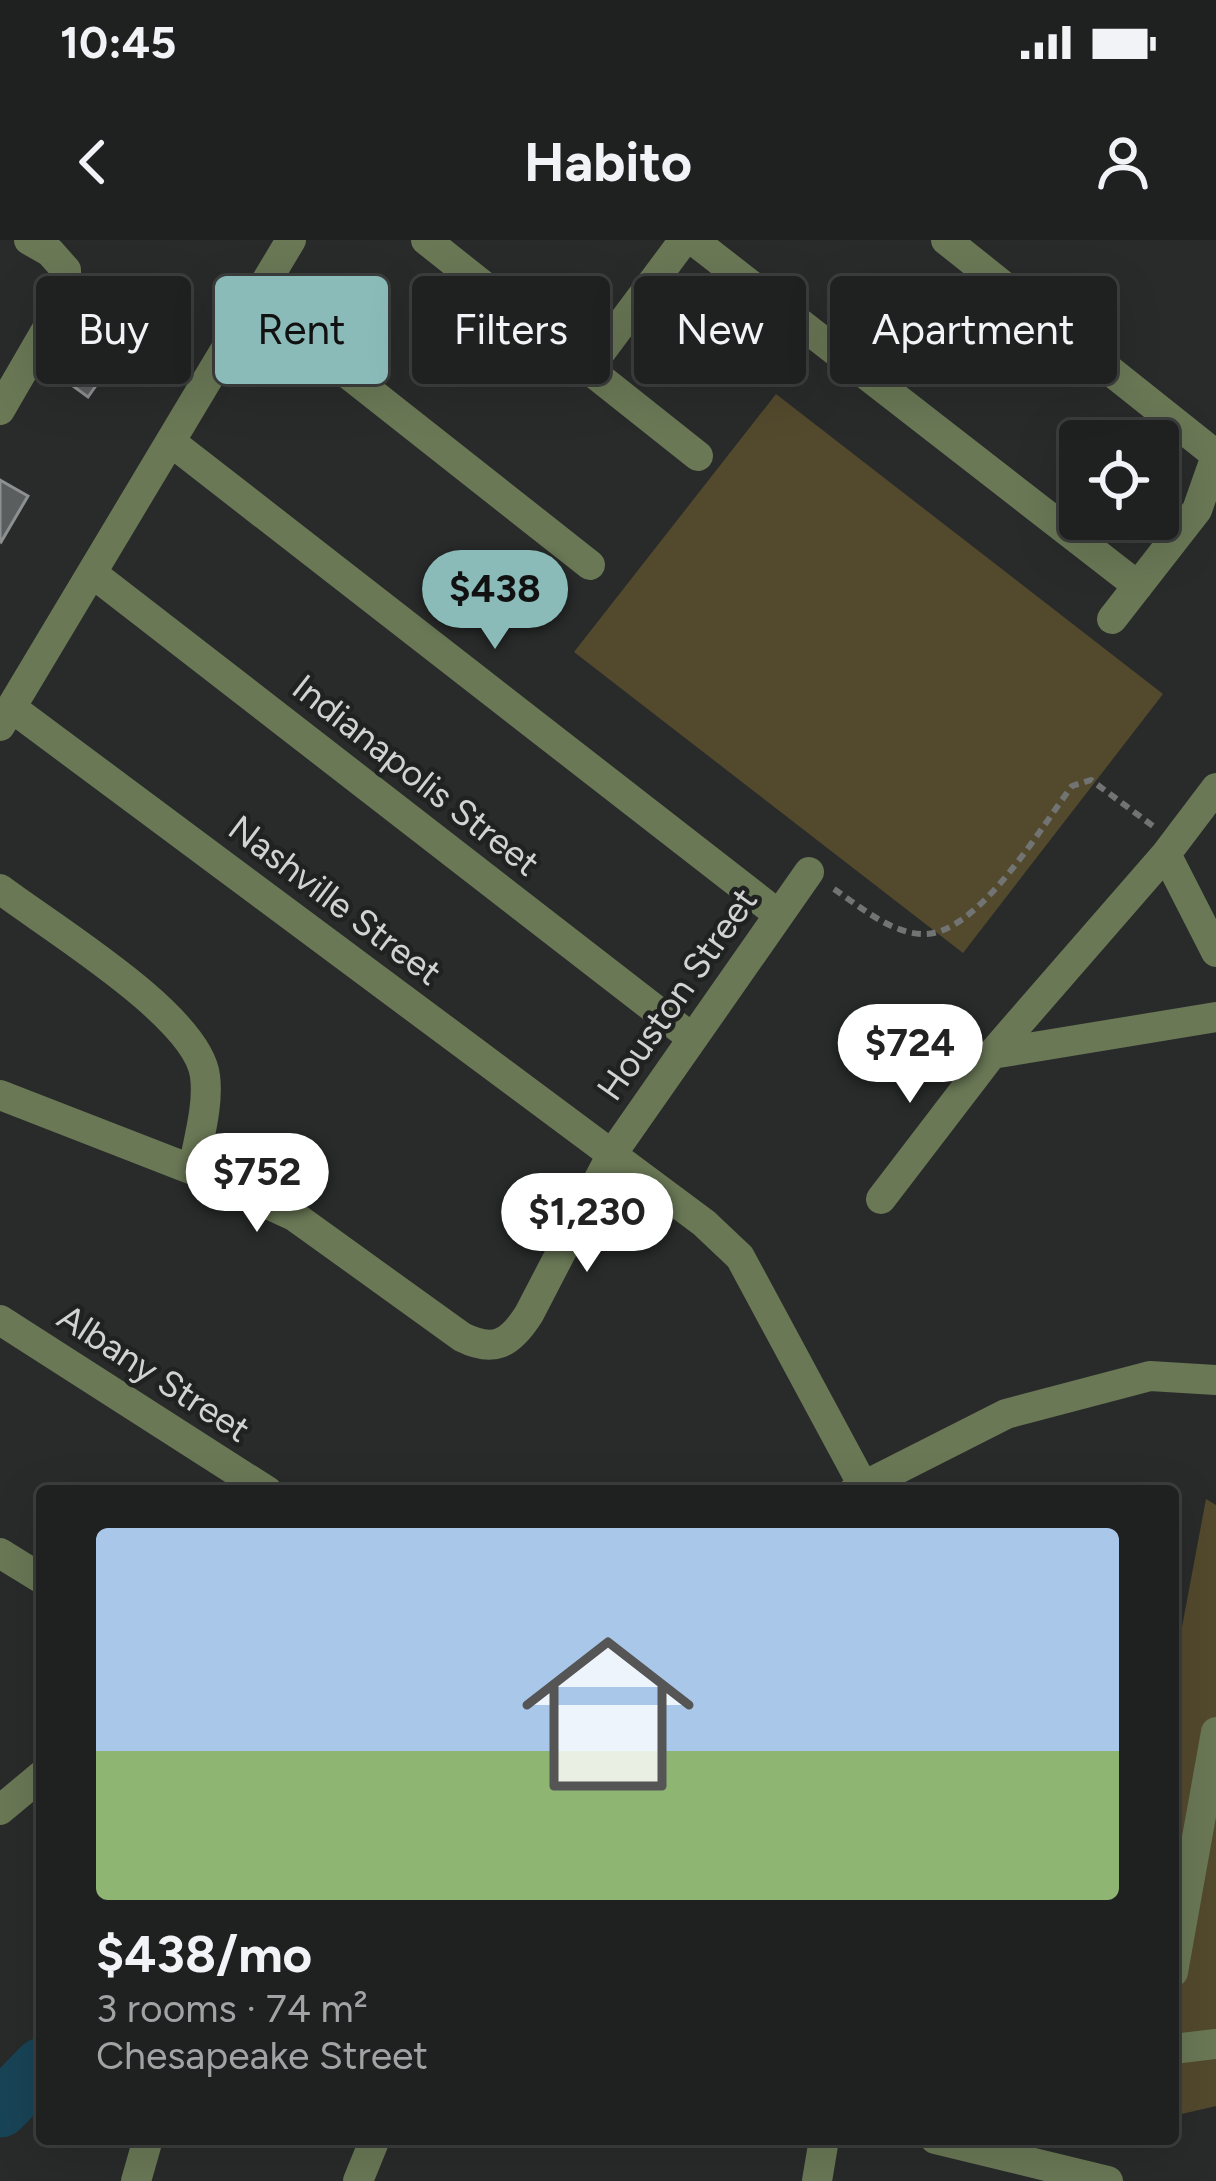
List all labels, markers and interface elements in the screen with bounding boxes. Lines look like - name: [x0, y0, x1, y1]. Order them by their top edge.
- text: 10:45: [60, 15, 176, 69]
- icon: back: [60, 129, 126, 195]
- icon: person: [1090, 129, 1156, 195]
- text: Habito: [524, 130, 692, 195]
- chip: Buy: [36, 276, 191, 384]
- chip: Rent: [215, 276, 388, 384]
- chip: Filters: [412, 276, 610, 384]
- chip: New: [634, 276, 806, 384]
- chip: Apartment: [830, 276, 1117, 384]
- map controls: [1059, 420, 1179, 540]
- button: locate: [1059, 420, 1179, 540]
- pin: $438: [424, 550, 566, 652]
- text: $438: [449, 565, 541, 612]
- street label: Indianapolis Street: [284, 665, 548, 885]
- street label: Nashville Street: [220, 806, 450, 994]
- street label: Houston Street: [588, 880, 766, 1108]
- pin: $724: [839, 1004, 981, 1106]
- text: $724: [865, 1019, 955, 1066]
- pin: $752: [186, 1133, 328, 1235]
- text: $752: [213, 1148, 301, 1195]
- pin: $1,230: [489, 1173, 685, 1275]
- text: $1,230: [528, 1188, 646, 1235]
- street label: Albany Street: [50, 1295, 258, 1451]
- icon: home: [500, 1606, 716, 1822]
- text: $438/mo: [96, 1924, 312, 1985]
- text: 3 rooms · 74 m²: [96, 1985, 368, 2032]
- text: Chesapeake Street: [96, 2032, 428, 2079]

